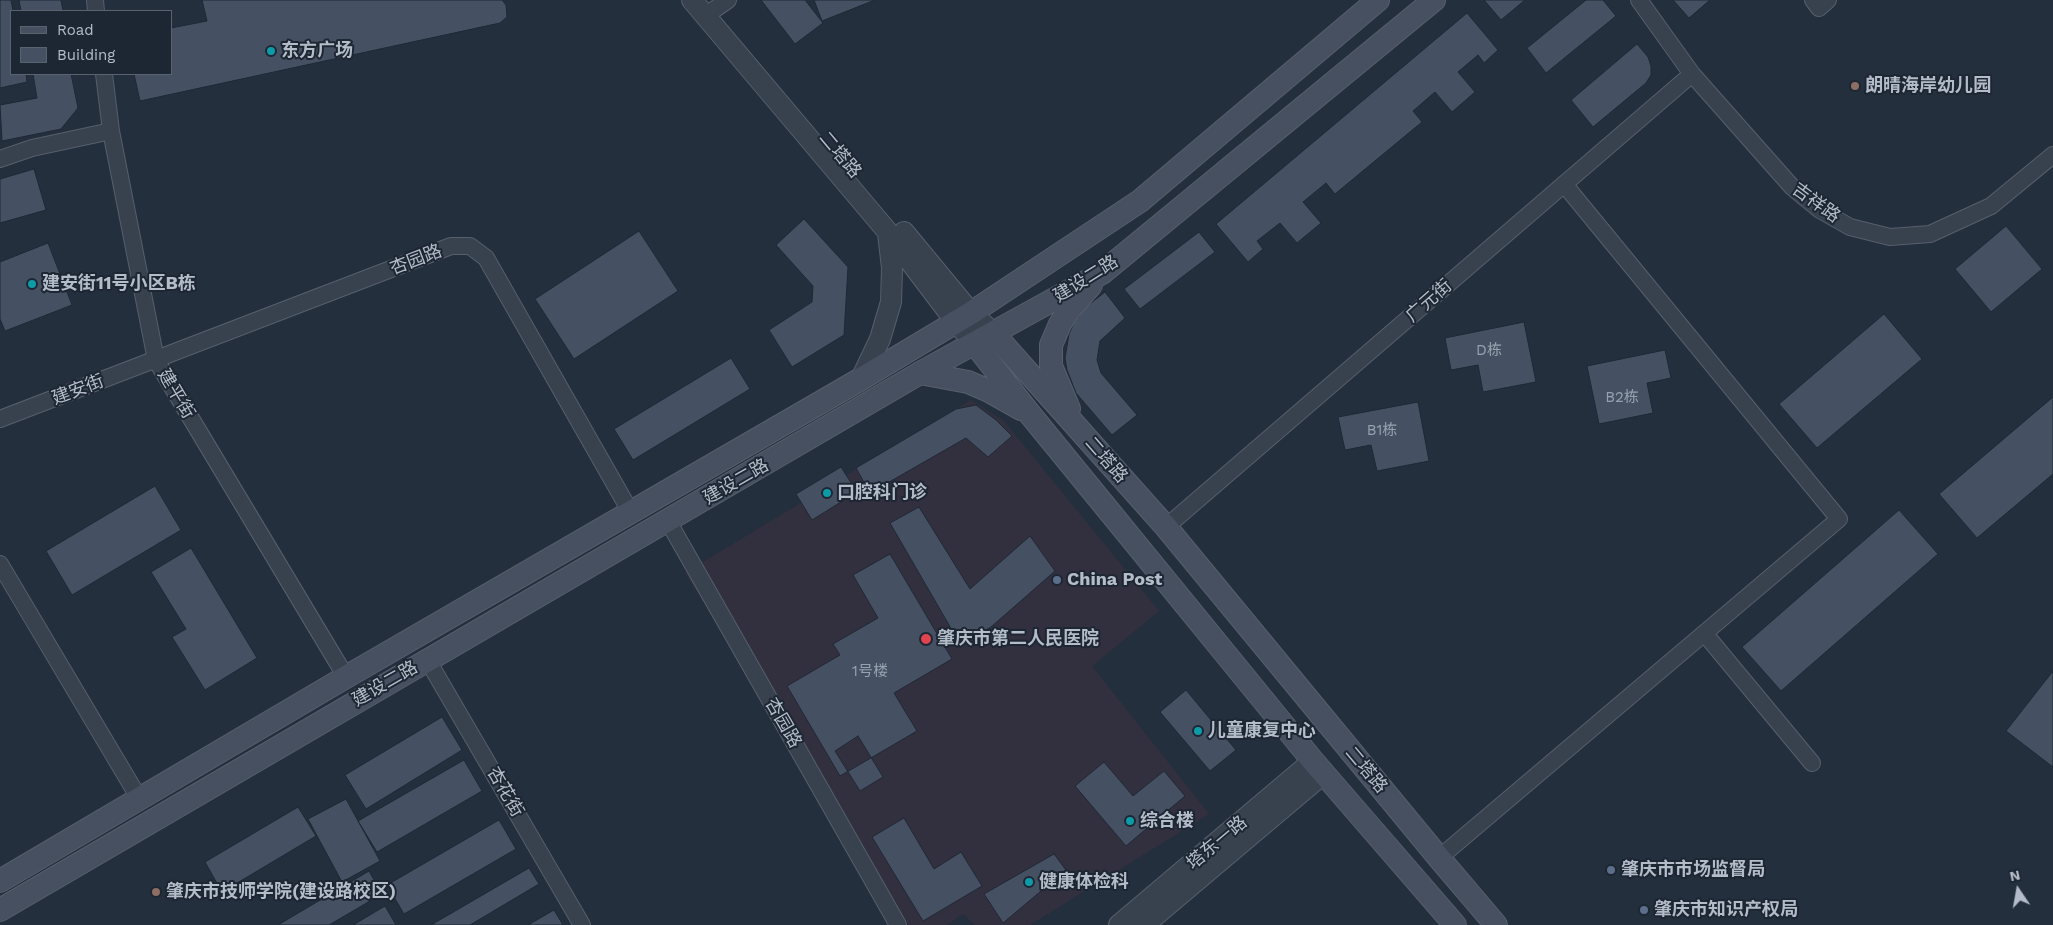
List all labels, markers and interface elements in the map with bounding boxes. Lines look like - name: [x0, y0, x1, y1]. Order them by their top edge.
- legend: [10, 10, 172, 75]
- text: Road: [57, 21, 94, 39]
- place label: 东方广场: [281, 40, 353, 62]
- marker: 东方广场: [265, 45, 277, 57]
- text: Building: [57, 46, 115, 64]
- place label: 朗晴海岸幼儿园: [1865, 75, 1991, 97]
- marker: 朗晴海岸幼儿园: [1849, 80, 1861, 92]
- street label: 二塔路: [814, 127, 866, 183]
- street label: 吉祥路: [1788, 178, 1844, 228]
- street label: 杏园路: [387, 240, 445, 280]
- street label: 建设二路: [1050, 251, 1122, 307]
- place label: 建安街11号小区B栋: [42, 273, 196, 295]
- street label: 广元街: [1402, 275, 1456, 327]
- marker: 建安街11号小区B栋: [26, 278, 38, 290]
- house number: D栋: [1476, 342, 1502, 360]
- street label: 建平街: [153, 365, 199, 423]
- street label: 建安街: [49, 370, 107, 410]
- house number: B2栋: [1605, 389, 1639, 407]
- house number: B1栋: [1367, 422, 1397, 440]
- street label: 二塔路: [1080, 433, 1132, 487]
- street label: 建设二路: [699, 455, 773, 509]
- place label: 口腔科门诊: [837, 482, 927, 504]
- marker: 口腔科门诊: [821, 487, 833, 499]
- place label: China Post: [1067, 569, 1162, 591]
- marker: China Post: [1051, 574, 1063, 586]
- place label: 肇庆市第二人民医院: [937, 628, 1099, 650]
- marker: 肇庆市第二人民医院: [919, 632, 933, 646]
- street label: 建设二路: [348, 657, 422, 711]
- house number: 1号楼: [852, 663, 888, 681]
- street label: 杏园路: [760, 694, 806, 752]
- place label: 儿童康复中心: [1208, 720, 1316, 742]
- marker: 儿童康复中心: [1192, 725, 1204, 737]
- street label: 二塔路: [1340, 742, 1392, 798]
- street label: 杏花街: [482, 763, 528, 821]
- place label: 综合楼: [1140, 810, 1194, 832]
- street label: 塔东一路: [1182, 812, 1252, 874]
- marker: 综合楼: [1124, 815, 1136, 827]
- place label: 肇庆市市场监督局: [1621, 859, 1765, 881]
- marker: 肇庆市市场监督局: [1605, 864, 1617, 876]
- north arrow: [1993, 865, 2043, 915]
- text: N: [2008, 866, 2022, 884]
- place label: 健康体检科: [1039, 871, 1129, 893]
- marker: 健康体检科: [1023, 876, 1035, 888]
- place label: 肇庆市技师学院(建设路校区): [166, 881, 396, 903]
- marker: 肇庆市技师学院(建设路校区): [150, 886, 162, 898]
- place label: 肇庆市知识产权局: [1654, 899, 1798, 921]
- marker: 肇庆市知识产权局: [1638, 904, 1650, 916]

